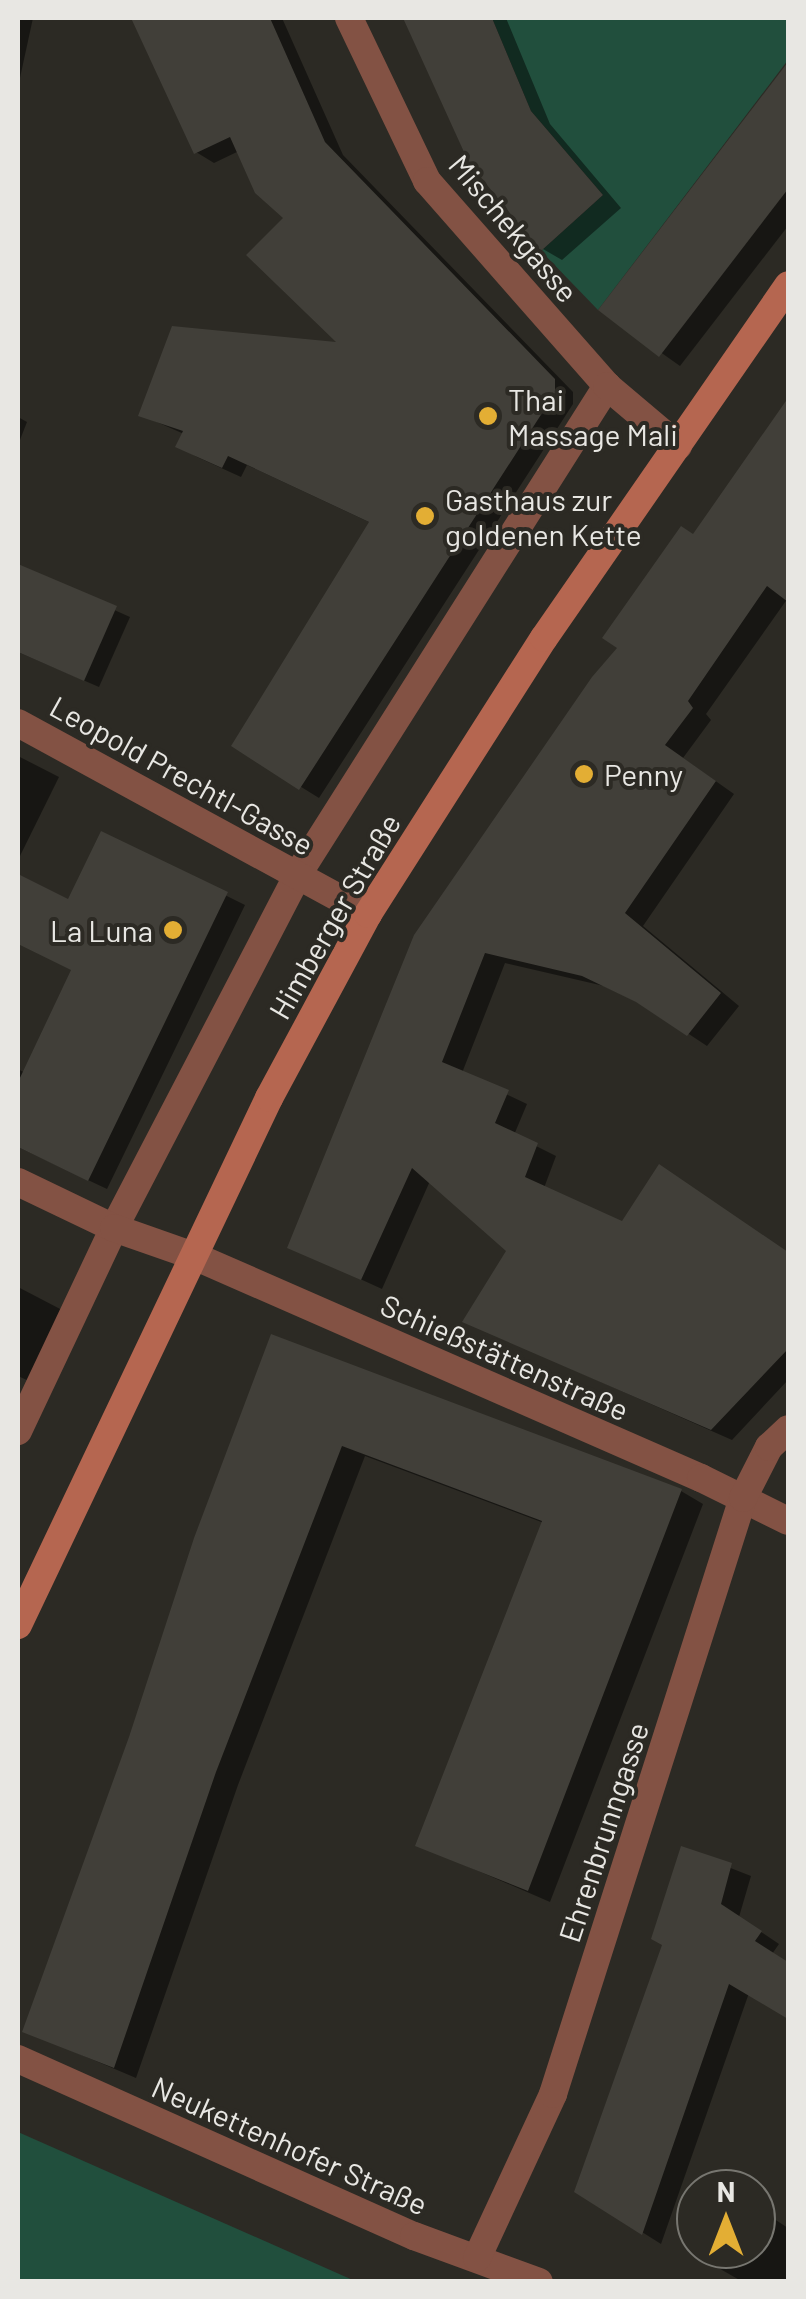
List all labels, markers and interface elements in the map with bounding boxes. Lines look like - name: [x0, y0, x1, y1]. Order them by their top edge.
- street label: Mischekgasse: [442, 147, 586, 309]
- place label: Thai Massage Mali: [508, 381, 678, 452]
- marker: Thai Massage Mali: [477, 405, 499, 427]
- place label: Gasthaus zur goldenen Kette: [445, 481, 642, 552]
- marker: Gasthaus zur goldenen Kette: [414, 505, 436, 527]
- street label: Leopold Prechtl-Gasse: [44, 688, 320, 862]
- place label: Penny: [604, 756, 683, 792]
- marker: Penny: [573, 763, 595, 785]
- street label: Himberger Straße: [261, 807, 407, 1025]
- place label: La Luna: [50, 912, 153, 948]
- marker: La Luna: [162, 919, 184, 941]
- street label: Schießstättenstraße: [376, 1286, 634, 1428]
- street label: Ehrenbrunngasse: [551, 1718, 655, 1946]
- street label: Neukettenhofer Straße: [147, 2068, 433, 2222]
- north arrow: [676, 2169, 776, 2269]
- text: N: [717, 2174, 735, 2208]

